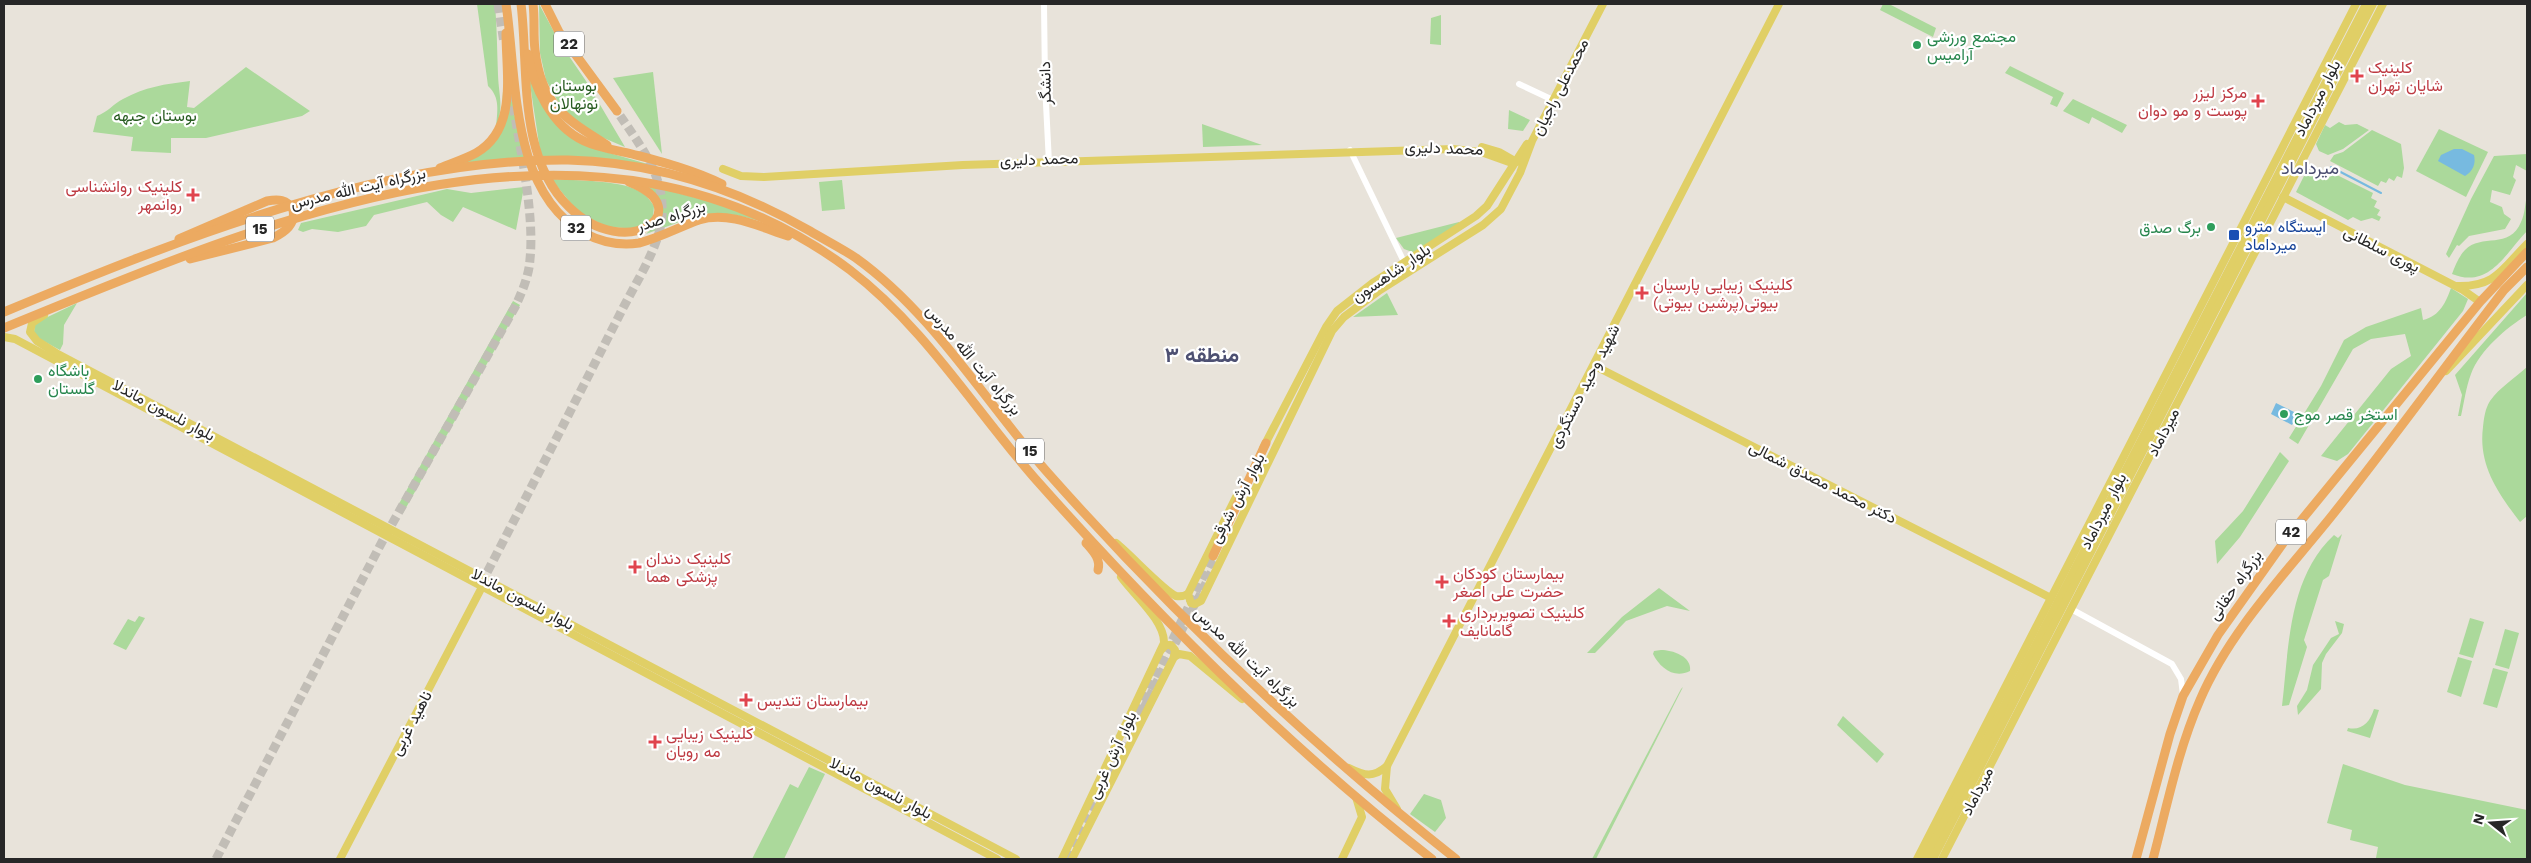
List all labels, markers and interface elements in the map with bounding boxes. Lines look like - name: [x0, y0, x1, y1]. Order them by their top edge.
- place label: مجتمع ورزشی آرامیس: [1927, 27, 2016, 65]
- road number: 22: [554, 32, 584, 56]
- street label: محمدعلی راجیان: [1527, 35, 1593, 139]
- marker: مجتمع ورزشی آرامیس: [1911, 39, 1923, 51]
- street label: بلوار میرداماد: [2290, 57, 2345, 140]
- place label: کلینیک شایان تهران: [2368, 58, 2443, 96]
- street label: دانشگر: [1035, 61, 1056, 106]
- marker: کلینیک شایان تهران: [2350, 69, 2364, 83]
- park label: بوستان نونهالان: [550, 76, 598, 114]
- place label: مرکز لیزر پوست و مو دوان: [2138, 83, 2247, 122]
- marker: مرکز لیزر پوست و مو دوان: [2251, 94, 2265, 108]
- park label: بوستان جبهه: [113, 106, 197, 126]
- street label: محمد دلیری: [1404, 137, 1484, 160]
- street label: محمد دلیری: [999, 148, 1079, 171]
- district label: میرداماد: [2281, 157, 2339, 179]
- street label: بزرگراه آیت الله مدرس: [289, 163, 428, 214]
- place label: کلینیک روانشناسی روانمهر: [66, 177, 182, 215]
- marker: کلینیک روانشناسی روانمهر: [186, 188, 200, 202]
- street label: بزرگراه صدر: [633, 197, 708, 237]
- road number: 15: [246, 216, 274, 242]
- road number: 32: [561, 216, 591, 240]
- place label: ایستگاه مترو میرداماد: [2245, 217, 2326, 255]
- place label: برگ صدق: [2139, 218, 2201, 238]
- marker: برگ صدق: [2205, 221, 2217, 233]
- street label: پوری سلطانی: [2340, 222, 2423, 278]
- marker: ایستگاه مترو میرداماد: [2227, 228, 2241, 242]
- street label: بلوار شاهسون: [1348, 240, 1435, 307]
- place label: کلینیک زیبایی پارسیان بیوتی(پرشین بیوتی): [1653, 275, 1793, 314]
- marker: کلینیک زیبایی پارسیان بیوتی(پرشین بیوتی): [1635, 286, 1649, 300]
- street label: بزرگراه آیت الله مدرس: [922, 301, 1026, 420]
- street label: شهید وحید دستگردی: [1545, 321, 1624, 452]
- district label: منطقه ۳: [1165, 342, 1239, 367]
- place label: باشگاه گلستان: [48, 361, 95, 398]
- marker: باشگاه گلستان: [32, 373, 44, 385]
- street label: بلوار نلسون ماندلا: [109, 375, 218, 446]
- street label: میرداماد: [2143, 405, 2184, 460]
- place label: استخر قصر موج: [2294, 405, 2398, 426]
- marker: استخر قصر موج: [2278, 408, 2290, 420]
- street label: دکتر محمد مصدق شمالی: [1746, 437, 1900, 528]
- road number: 15: [1016, 438, 1044, 464]
- street label: بلوار آرش شرقی: [1205, 450, 1270, 547]
- street label: بلوار میرداماد: [2076, 470, 2131, 553]
- road number: 42: [2276, 520, 2306, 544]
- street label: بزرگراه حقانی: [2204, 546, 2267, 624]
- place label: کلینیک دندان پزشکی هما: [646, 549, 731, 588]
- marker: کلینیک دندان پزشکی هما: [628, 560, 642, 574]
- street label: بلوار نلسون ماندلا: [468, 564, 577, 635]
- place label: بیمارستان کودکان حضرت علی اصغر: [1452, 564, 1564, 602]
- marker: بیمارستان کودکان حضرت علی اصغر: [1435, 575, 1449, 589]
- street label: بزرگراه آیت الله مدرس: [1189, 603, 1304, 712]
- place label: کلینیک تصویربرداری گامانایف: [1460, 603, 1585, 640]
- marker: کلینیک تصویربرداری گامانایف: [1442, 614, 1456, 628]
- street label: ناهید غربی: [386, 687, 437, 759]
- place label: بیمارستان تندیس: [757, 691, 868, 711]
- marker: بیمارستان تندیس: [739, 693, 753, 707]
- street label: بلوار آرش غربی: [1083, 708, 1142, 802]
- place label: کلینیک زیبایی مه رویان: [666, 724, 753, 762]
- marker: کلینیک زیبایی مه رویان: [648, 735, 662, 749]
- street label: بلوار نلسون ماندلا: [826, 753, 935, 824]
- street label: میرداماد: [1957, 764, 1998, 819]
- north arrow: [2466, 798, 2516, 848]
- text: N: [2469, 812, 2488, 826]

